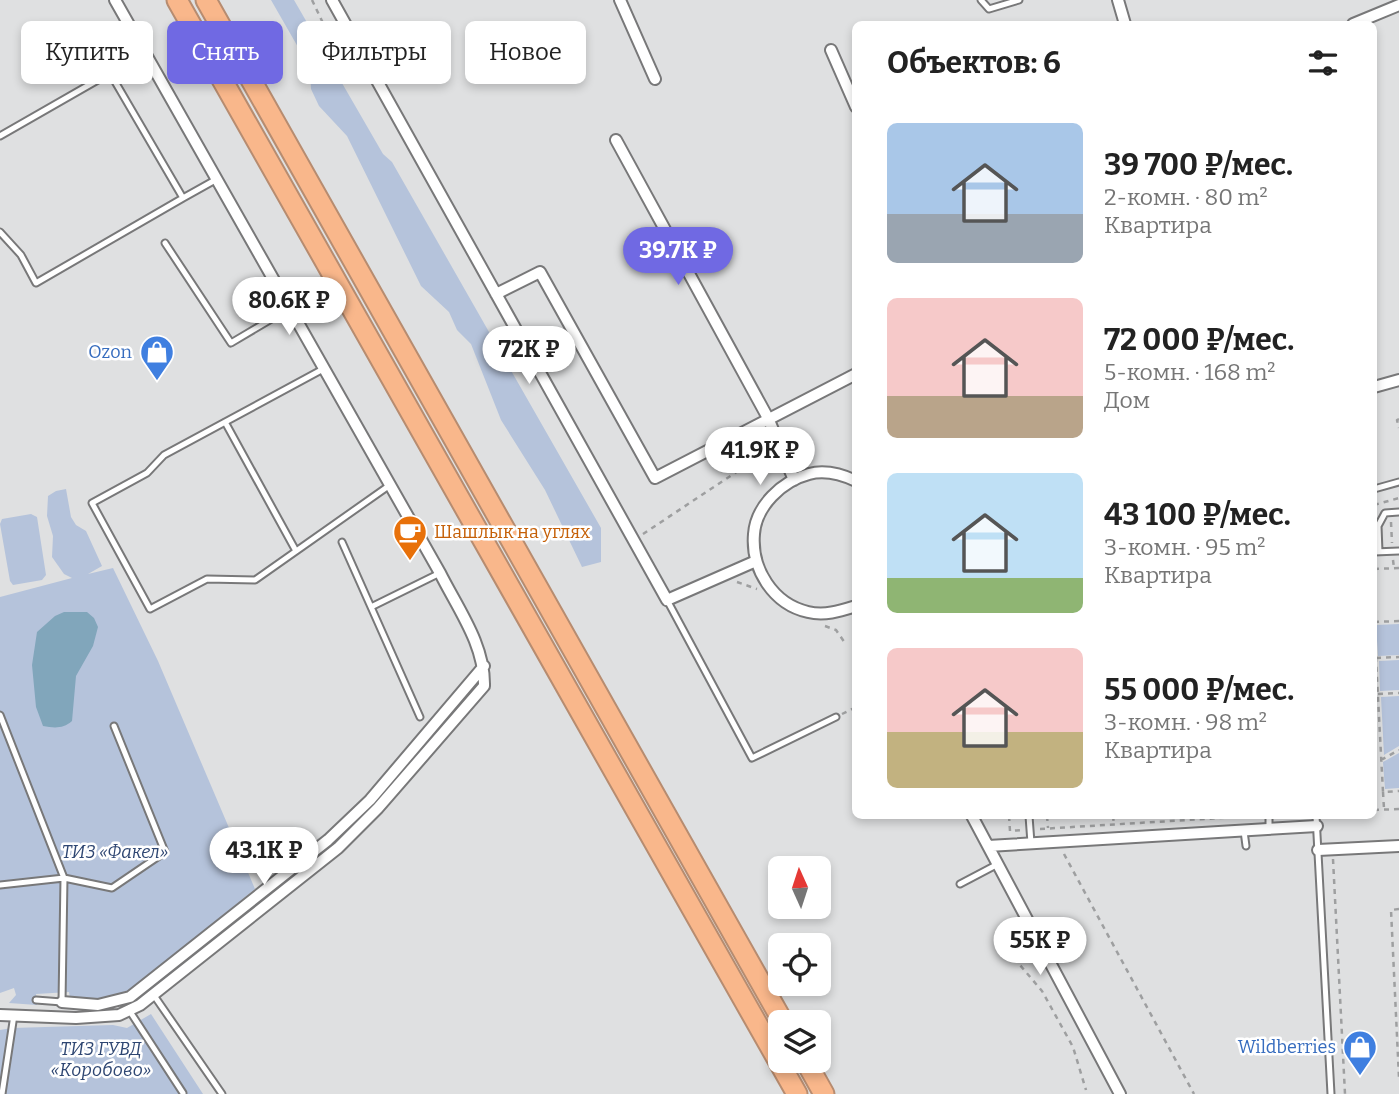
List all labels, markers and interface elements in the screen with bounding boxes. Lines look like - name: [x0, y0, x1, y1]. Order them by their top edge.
- chip: Купить: [21, 21, 153, 84]
- chip: Снять: [167, 21, 283, 84]
- chip: Фильтры: [297, 21, 451, 84]
- chip: Новое: [465, 21, 586, 84]
- icon: filters: [1304, 44, 1342, 82]
- text: Объектов: 6: [887, 45, 1061, 81]
- text: 39 700 ₽/мес.: [1104, 147, 1293, 183]
- icon: home: [943, 151, 1027, 235]
- text: 2-комн. · 80 m²: [1104, 183, 1268, 211]
- text: Квартира: [1104, 211, 1212, 239]
- pin: 39.7K ₽: [613, 228, 743, 287]
- text: 39.7K ₽: [639, 236, 717, 264]
- pin: 80.6K ₽: [224, 278, 354, 337]
- text: 80.6K ₽: [248, 286, 330, 314]
- text: 72 000 ₽/мес.: [1104, 322, 1294, 358]
- pin: 72K ₽: [480, 326, 578, 386]
- icon: home: [943, 326, 1027, 410]
- shop icon: Ozon: [138, 333, 176, 382]
- text: 72K ₽: [498, 335, 560, 363]
- place label: Ozon: [88, 341, 133, 363]
- text: 5-комн. · 168 m²: [1104, 358, 1276, 386]
- text: Дом: [1104, 386, 1150, 414]
- pin: 41.9K ₽: [695, 428, 825, 487]
- text: 41.9K ₽: [721, 436, 799, 464]
- text: 43 100 ₽/мес.: [1104, 497, 1291, 533]
- icon: home: [943, 501, 1027, 585]
- cafe icon: Шашлык на углях: [391, 513, 429, 562]
- place label: Шашлык на углях: [434, 521, 590, 543]
- text: 3-комн. · 95 m²: [1104, 533, 1265, 561]
- text: Квартира: [1104, 561, 1212, 589]
- text: 55 000 ₽/мес.: [1104, 672, 1294, 708]
- icon: home: [943, 676, 1027, 760]
- text: 3-комн. · 98 m²: [1104, 708, 1267, 736]
- text: Квартира: [1104, 736, 1212, 764]
- pin: 43.1K ₽: [199, 828, 329, 887]
- text: 43.1K ₽: [225, 836, 303, 864]
- park label: ТИЗ «Факел»: [62, 841, 168, 863]
- north arrow: [768, 856, 831, 919]
- map controls: [768, 856, 831, 1073]
- pin: 55K ₽: [991, 918, 1089, 977]
- text: 55K ₽: [1010, 926, 1070, 954]
- button: locate: [768, 933, 831, 996]
- button: layers: [768, 1010, 831, 1073]
- shop icon: Wildberries: [1341, 1028, 1379, 1077]
- place label: Wildberries: [1238, 1036, 1336, 1058]
- park label: ТИЗ ГУВД «Коробово»: [51, 1038, 151, 1081]

